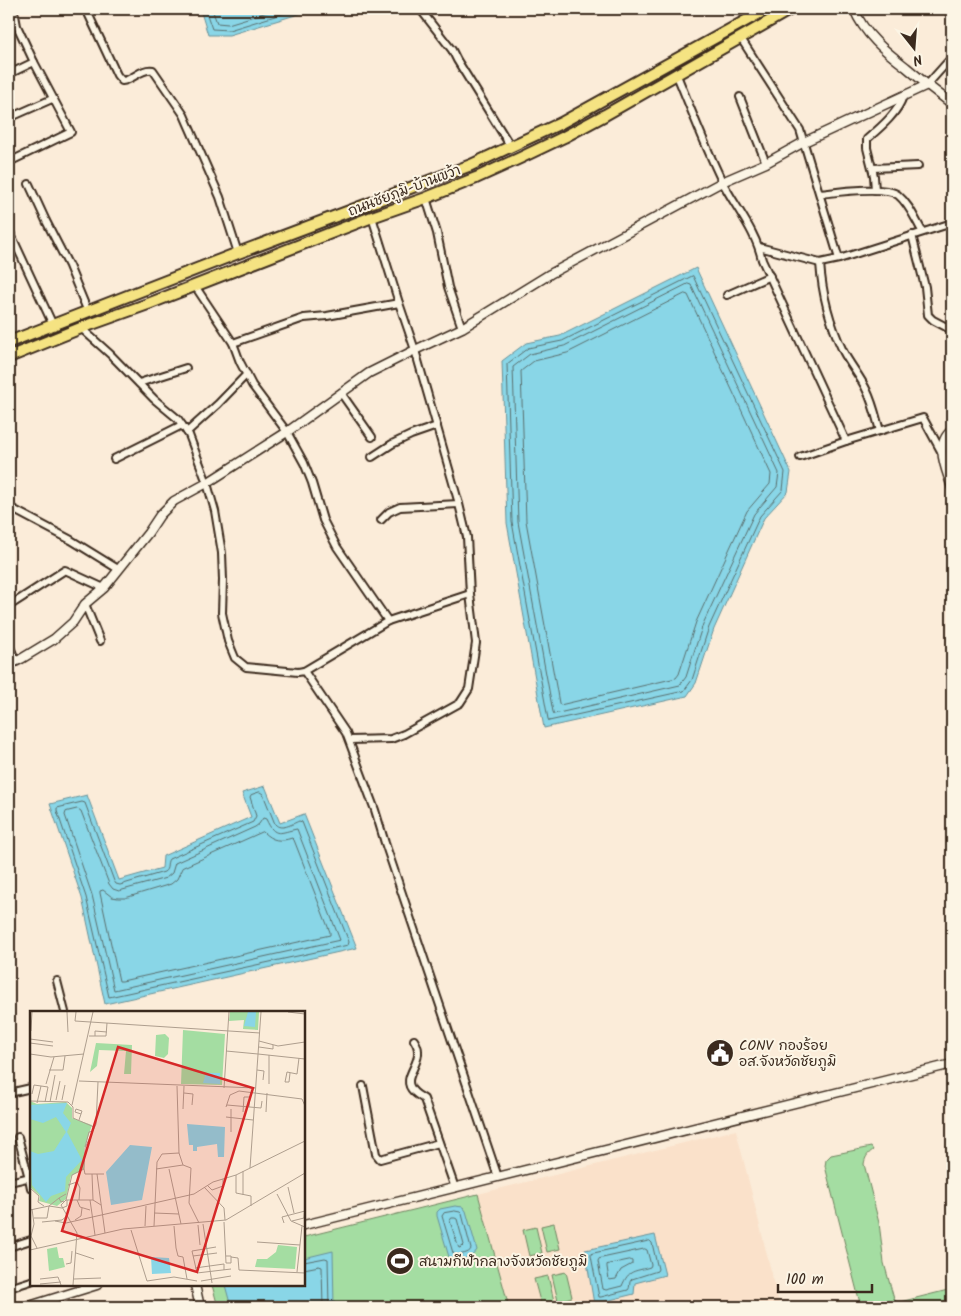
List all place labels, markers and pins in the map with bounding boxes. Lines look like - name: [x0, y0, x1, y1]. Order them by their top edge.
- place label: CONV กองร้อย อส.จังหวัดชัยภูมิ: [739, 1035, 836, 1073]
- public building icon: CONV กองร้อย อส.จังหวัดชัยภูมิ: [705, 1038, 735, 1068]
- sports icon: สนามกีฬากลางจังหวัดชัยภูมิ: [385, 1246, 415, 1276]
- place label: สนามกีฬากลางจังหวัดชัยภูมิ: [419, 1251, 587, 1273]

